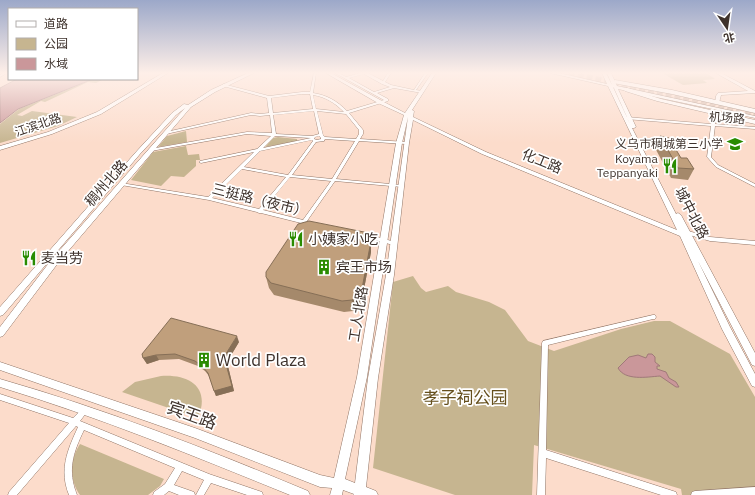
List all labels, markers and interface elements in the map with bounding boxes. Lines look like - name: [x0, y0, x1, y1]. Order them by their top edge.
- legend: [8, 8, 138, 80]
- north arrow: [707, 8, 747, 48]
- text: 道路: [44, 16, 68, 31]
- text: 北: [722, 30, 736, 46]
- text: 公园: [44, 36, 68, 51]
- text: 水域: [44, 56, 68, 71]
- street label: 机场路: [709, 109, 746, 126]
- street label: 江滨北路: [13, 110, 63, 139]
- school or university icon: 义乌市稠城第三小学: [726, 135, 744, 153]
- place label: 义乌市稠城第三小学: [615, 136, 723, 151]
- street label: 化工路: [519, 145, 565, 177]
- place label: Koyama Teppanyaki: [597, 151, 659, 180]
- street label: 稠州北路: [81, 156, 131, 210]
- restaurant icon: Koyama Teppanyaki: [661, 157, 679, 175]
- street label: 三挺路（夜市）: [210, 179, 310, 221]
- street label: 城中北路: [671, 184, 713, 242]
- restaurant icon: 小姨家小吃: [287, 230, 305, 248]
- place label: 小姨家小吃: [308, 230, 378, 248]
- restaurant icon: 麦当劳: [20, 249, 38, 267]
- place label: 麦当劳: [41, 249, 83, 267]
- building icon: 宾王市场: [315, 258, 333, 276]
- place label: 宾王市场: [336, 258, 392, 276]
- street label: 工人北路: [345, 285, 371, 343]
- place label: World Plaza: [216, 349, 306, 371]
- building icon: World Plaza: [195, 351, 213, 369]
- park label: 孝子祠公园: [423, 387, 508, 409]
- street label: 宾王路: [164, 396, 220, 434]

